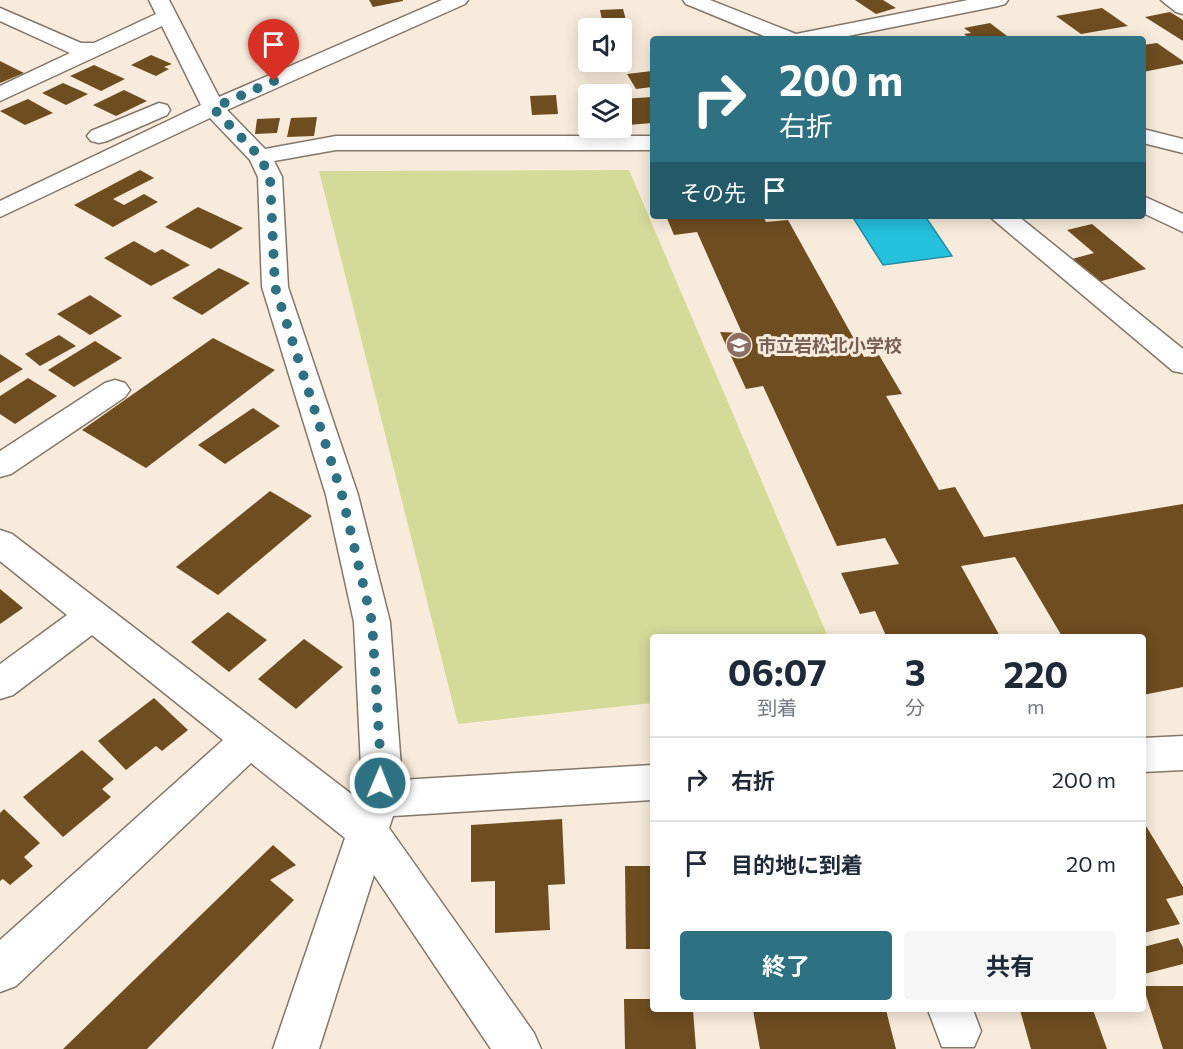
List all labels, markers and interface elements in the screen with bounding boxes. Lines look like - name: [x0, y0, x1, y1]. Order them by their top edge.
- map controls: [578, 18, 632, 138]
- button: sound: [578, 18, 632, 72]
- pin: [248, 19, 299, 81]
- icon: arrive: [257, 28, 290, 61]
- text: 200 m: [779, 53, 903, 105]
- icon: right: [680, 60, 758, 138]
- button: layers: [578, 84, 632, 138]
- text: 右折: [779, 109, 833, 142]
- icon: arrive: [758, 174, 791, 207]
- text: その先: [680, 179, 746, 206]
- school or university icon: 市立岩松北小学校: [724, 330, 754, 360]
- place label: 市立岩松北小学校: [758, 334, 902, 356]
- text: 06:07: [728, 649, 827, 693]
- text: 3: [905, 649, 926, 693]
- text: 220: [1004, 651, 1068, 695]
- text: m: [1027, 694, 1045, 718]
- text: 到着: [757, 695, 797, 719]
- text: 分: [905, 695, 925, 719]
- position arrow: [348, 751, 412, 815]
- icon: right: [680, 763, 713, 796]
- text: 200 m: [1052, 766, 1116, 793]
- text: 右折: [731, 767, 775, 794]
- icon: arrive: [680, 847, 713, 880]
- text: 20 m: [1066, 850, 1116, 877]
- text: 目的地に到着: [731, 851, 863, 878]
- button: 終了: [680, 931, 892, 1000]
- button: 共有: [904, 931, 1116, 1000]

